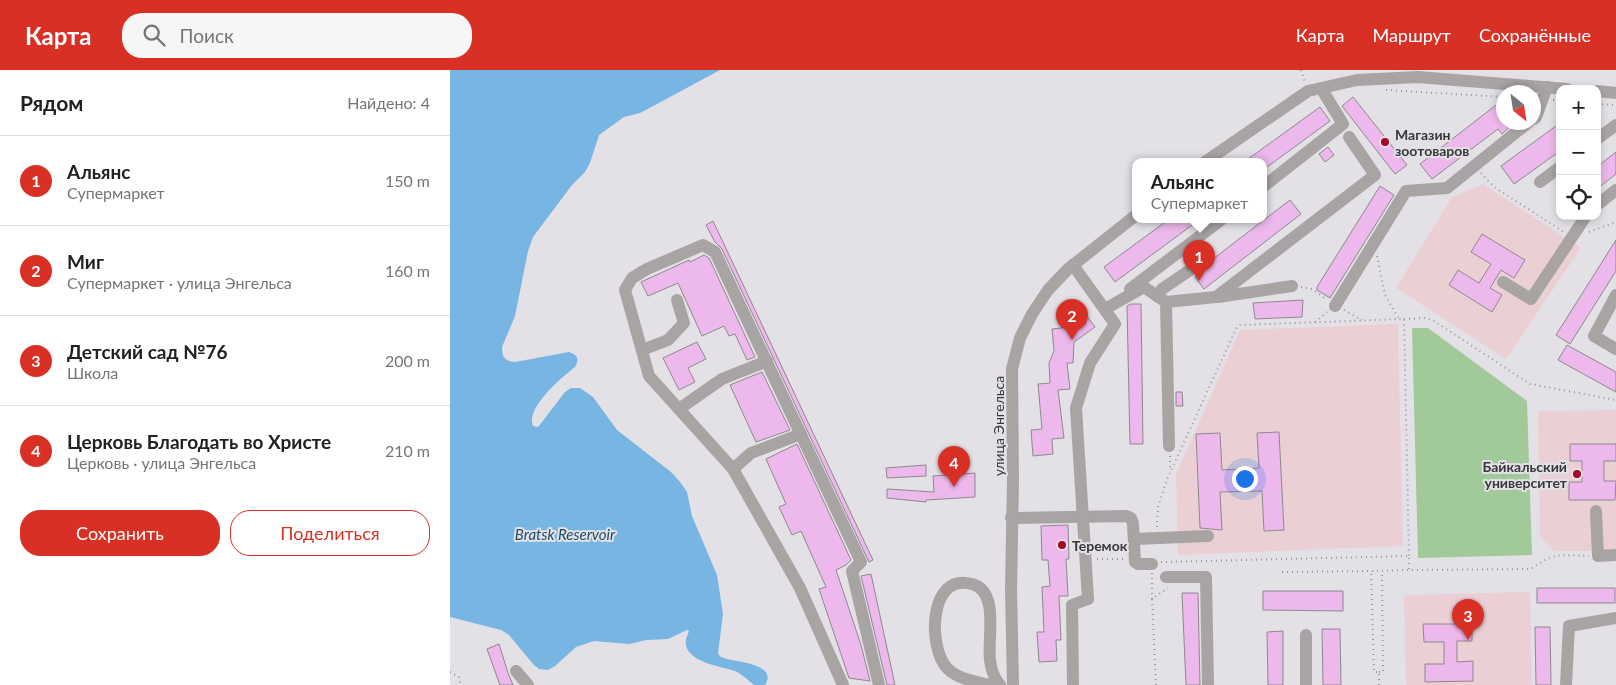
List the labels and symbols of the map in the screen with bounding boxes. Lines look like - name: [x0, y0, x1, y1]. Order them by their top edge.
- north arrow: [1496, 85, 1541, 130]
- place label: Магазин зоотоваров: [1395, 126, 1469, 159]
- marker: Магазин зоотоваров: [1379, 136, 1391, 148]
- pin: 1: [1183, 240, 1215, 281]
- pin: 2: [1056, 299, 1088, 340]
- street label: улица Энгельса: [990, 376, 1007, 476]
- pin: 4: [938, 446, 970, 487]
- place label: Байкальский университет: [1482, 458, 1568, 491]
- your location: [1232, 466, 1258, 492]
- marker: Байкальский университет: [1571, 468, 1583, 480]
- water label: Bratsk Reservoir: [515, 525, 616, 543]
- place label: Теремок: [1072, 537, 1128, 554]
- marker: Теремок: [1056, 539, 1068, 551]
- pin: 3: [1452, 599, 1484, 640]

